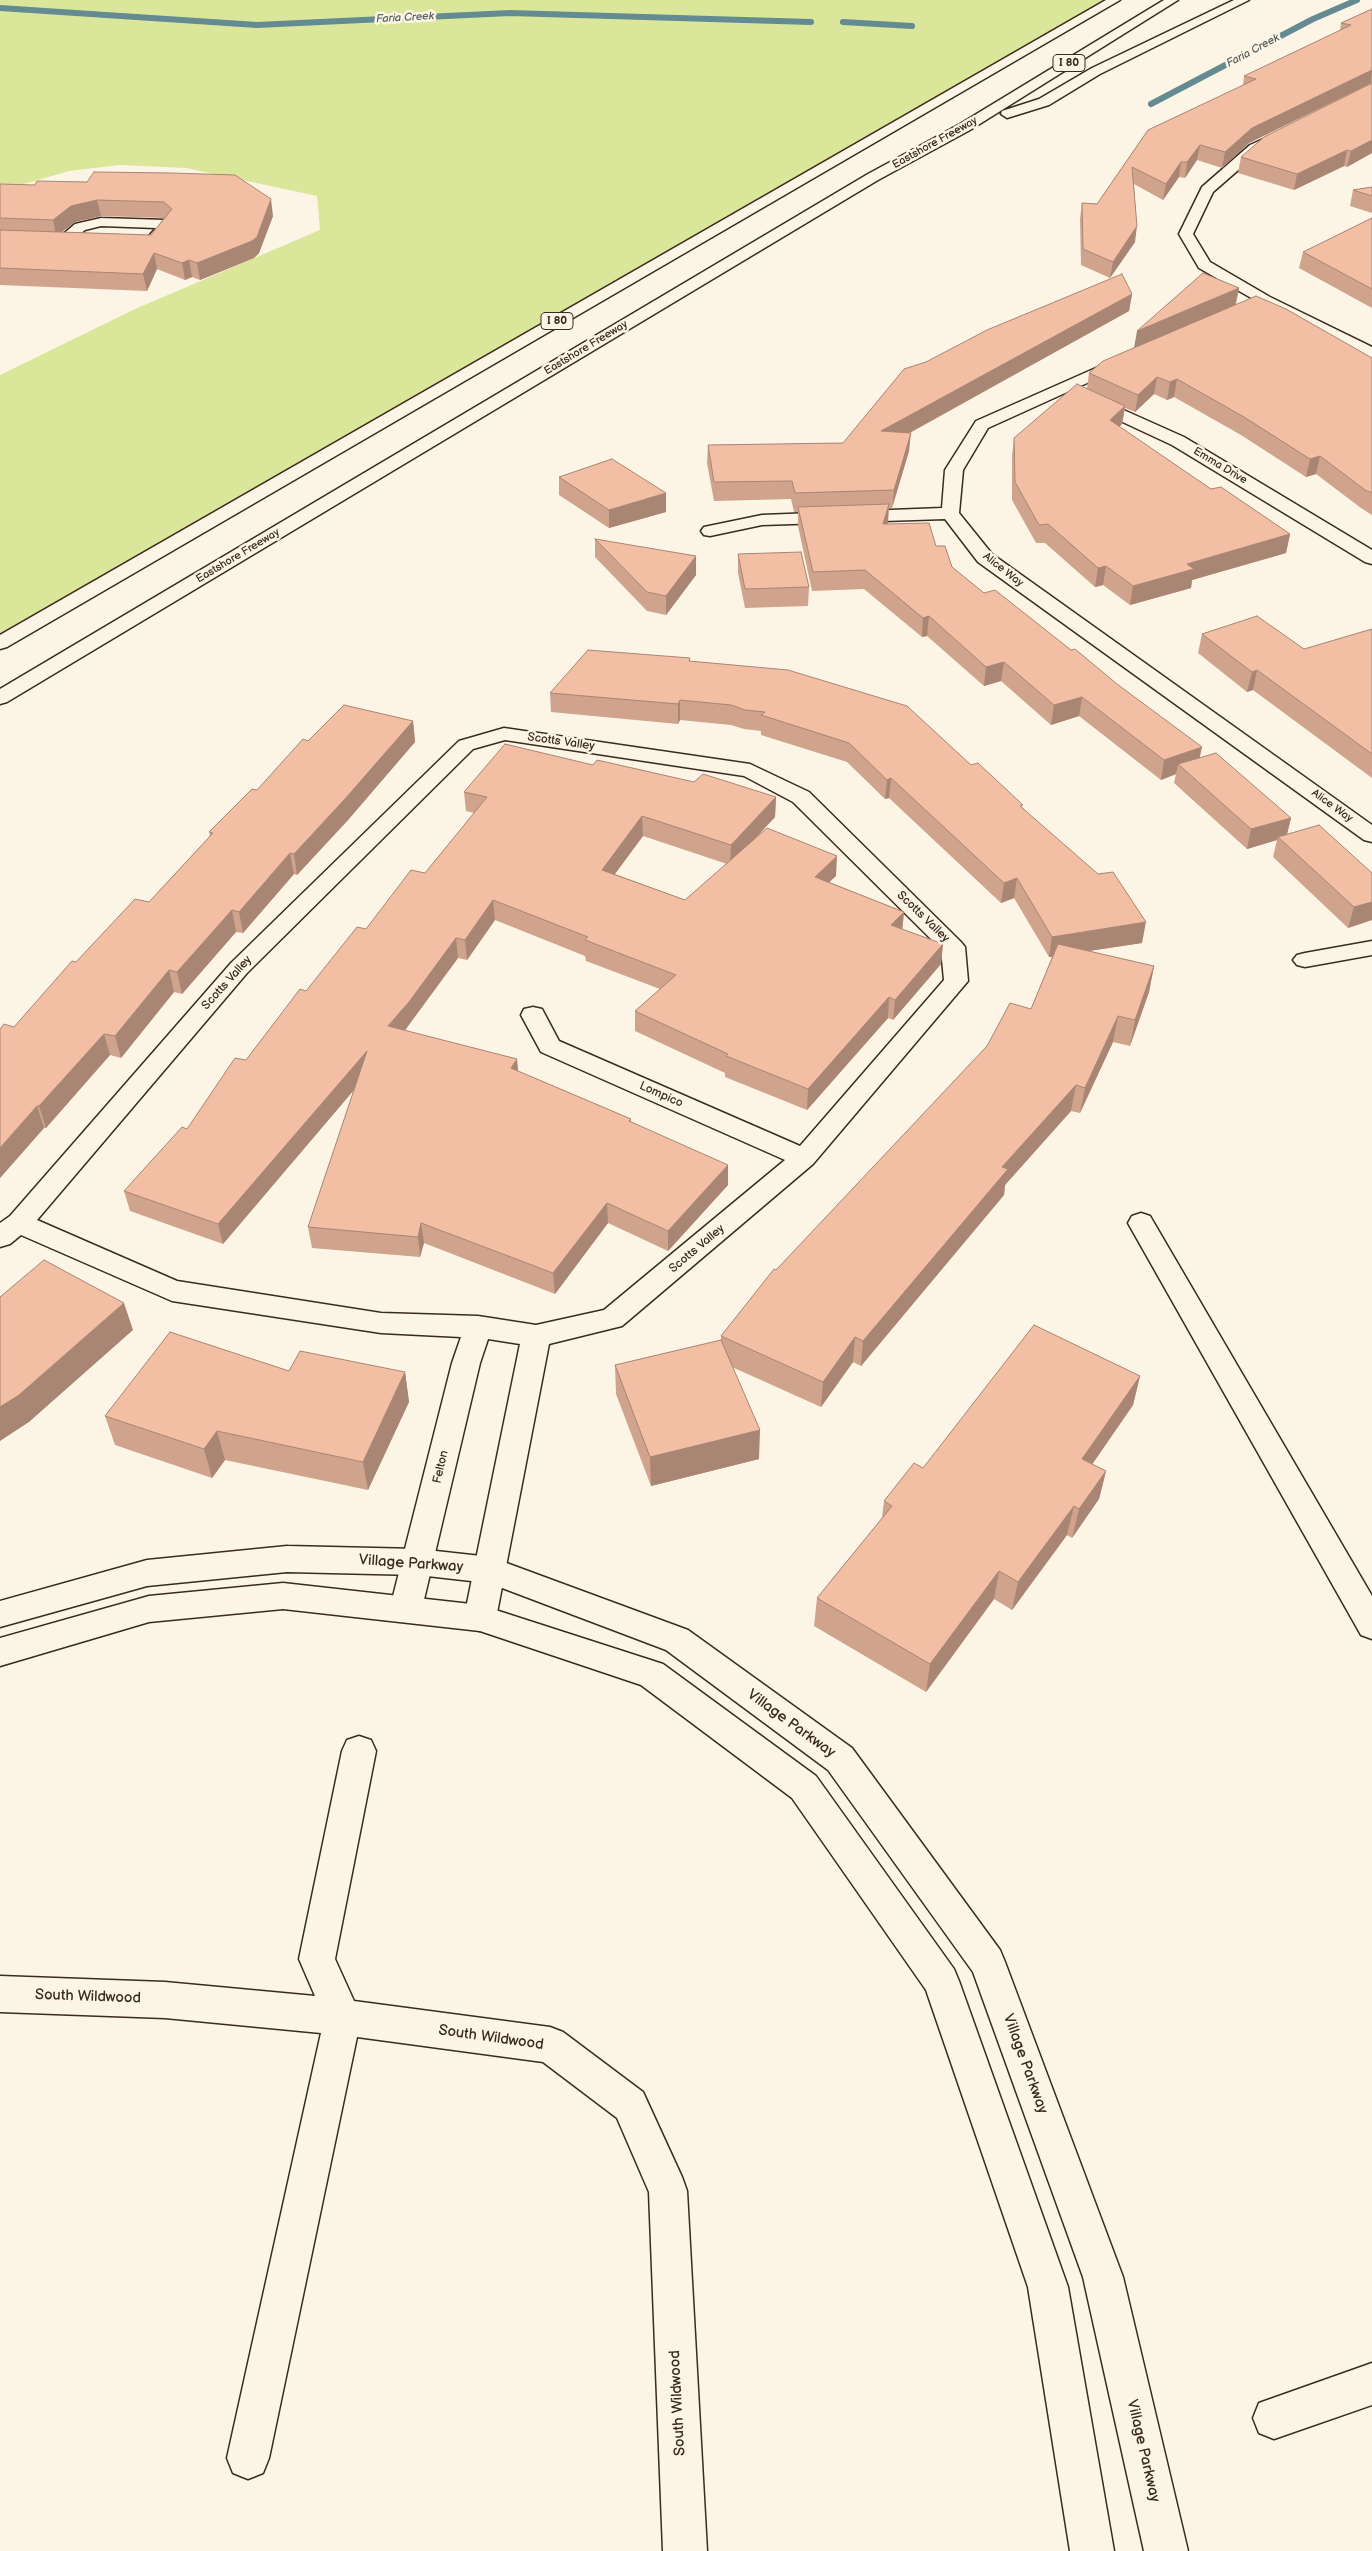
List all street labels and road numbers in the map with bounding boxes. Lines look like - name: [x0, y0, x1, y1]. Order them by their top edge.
- road number: I 80: [1053, 54, 1085, 72]
- street label: Eastshore Freeway: [890, 114, 980, 172]
- road number: I 80: [541, 312, 573, 330]
- street label: Eastshore Freeway: [542, 318, 630, 378]
- street label: Emma Drive: [1191, 445, 1249, 487]
- street label: Eastshore Freeway: [194, 526, 282, 586]
- street label: Alice Way: [980, 550, 1026, 590]
- street label: Scotts Valley: [526, 730, 596, 754]
- street label: Alice Way: [1309, 787, 1355, 825]
- street label: Scotts Valley: [894, 888, 952, 946]
- street label: Scotts Valley: [199, 953, 255, 1013]
- street label: Lompico: [637, 1079, 685, 1111]
- street label: Scotts Valley: [666, 1222, 728, 1276]
- street label: Felton: [430, 1449, 452, 1485]
- street label: Village Parkway: [358, 1551, 464, 1577]
- street label: Village Parkway: [743, 1686, 839, 1762]
- street label: South Wildwood: [35, 1986, 141, 2008]
- street label: Village Parkway: [999, 2012, 1051, 2116]
- street label: South Wildwood: [437, 2022, 545, 2054]
- street label: South Wildwood: [666, 2350, 690, 2456]
- street label: Village Parkway: [1122, 2398, 1164, 2504]

